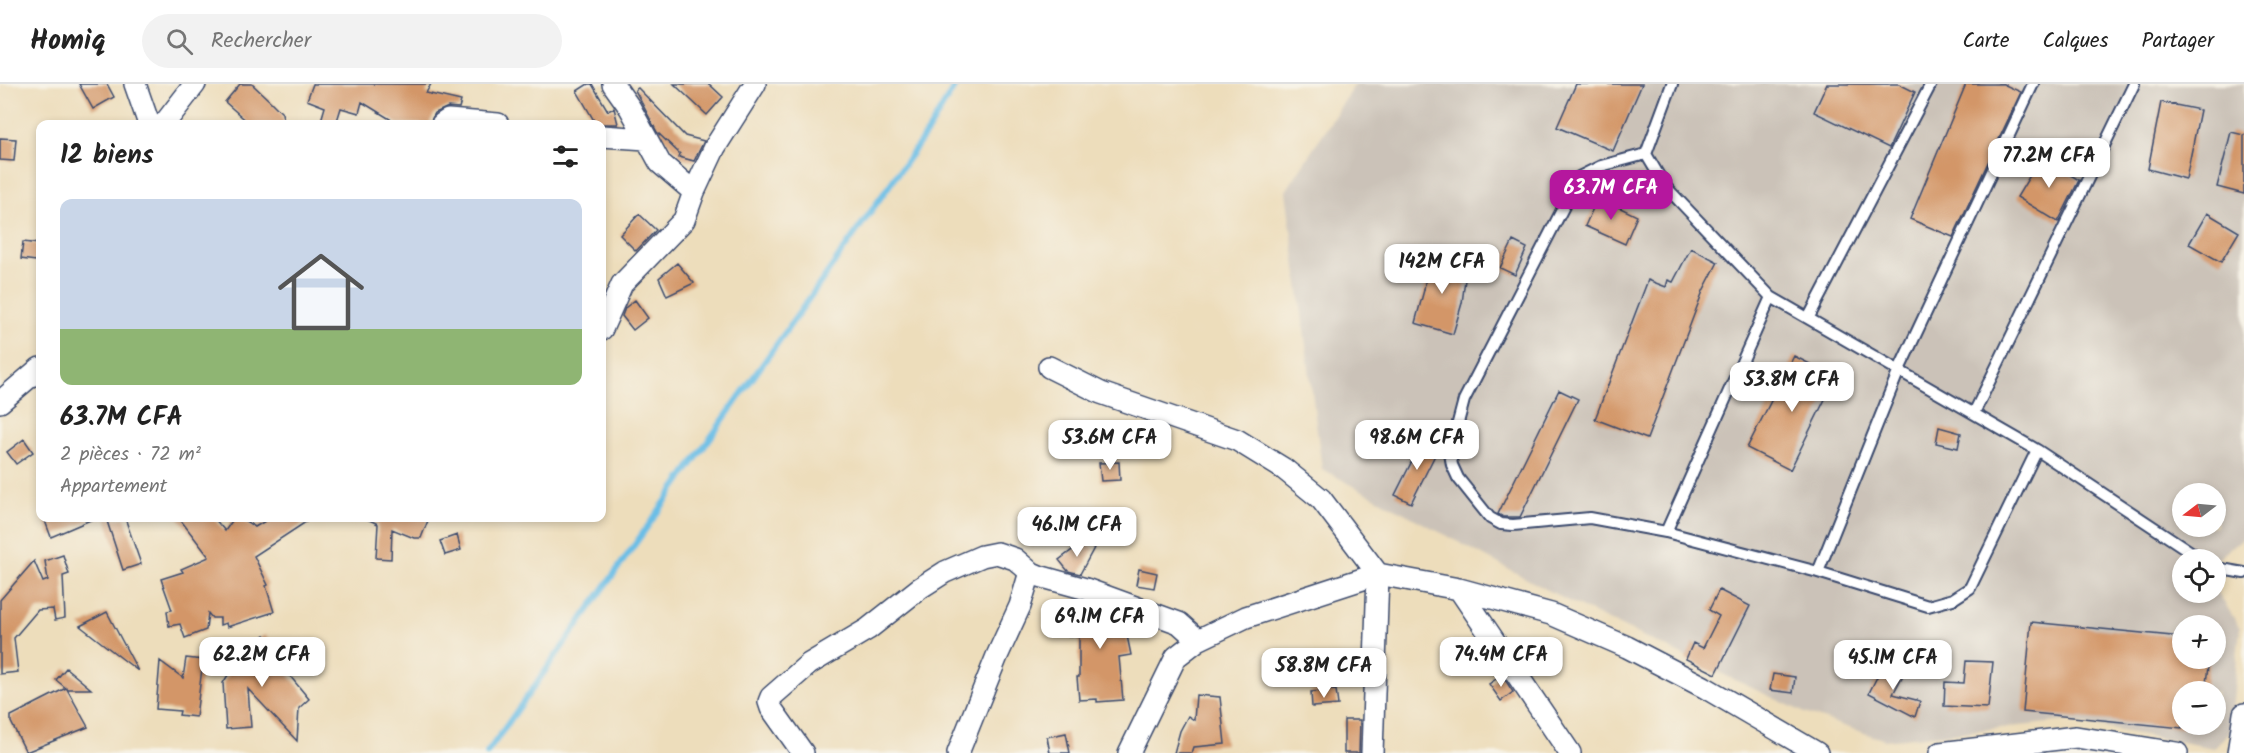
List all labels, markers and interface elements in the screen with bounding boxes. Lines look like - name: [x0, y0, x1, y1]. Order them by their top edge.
- search box: [142, 14, 562, 68]
- text: Homiq: [30, 19, 106, 64]
- text: Rechercher: [211, 24, 311, 59]
- icon: search: [163, 25, 196, 58]
- text: Carte: [1962, 25, 2009, 58]
- text: Calques: [2042, 25, 2108, 58]
- text: Partager: [2141, 25, 2214, 58]
- text: 12 biens: [60, 135, 154, 177]
- pin: 77.2M CFA: [1980, 138, 2118, 189]
- icon: filters: [549, 140, 582, 173]
- text: 77.2M CFA: [2002, 141, 2096, 173]
- pin: 63.7M CFA: [1542, 170, 1680, 221]
- text: 63.7M CFA: [1564, 173, 1658, 205]
- icon: home: [267, 238, 375, 346]
- pin: 142M CFA: [1380, 244, 1504, 295]
- text: 142M CFA: [1398, 247, 1486, 279]
- pin: 53.8M CFA: [1723, 362, 1861, 413]
- text: 53.8M CFA: [1744, 365, 1840, 397]
- text: 63.7M CFA: [60, 397, 183, 439]
- pin: 53.6M CFA: [1041, 420, 1179, 471]
- pin: 98.6M CFA: [1348, 420, 1486, 471]
- text: 53.6M CFA: [1062, 423, 1158, 455]
- text: 98.6M CFA: [1369, 423, 1465, 455]
- text: 2 pièces · 72 m²: [60, 439, 201, 471]
- text: Appartement: [60, 471, 167, 503]
- north arrow: [2172, 483, 2226, 537]
- map controls: [2172, 483, 2226, 735]
- pin: 46.1M CFA: [1008, 507, 1146, 558]
- text: 46.1M CFA: [1031, 510, 1123, 542]
- button: locate: [2172, 549, 2226, 603]
- pin: 69.1M CFA: [1031, 599, 1169, 650]
- text: 69.1M CFA: [1055, 602, 1145, 634]
- button: +: [2172, 615, 2226, 669]
- pin: 62.2M CFA: [193, 637, 331, 688]
- pin: 74.4M CFA: [1432, 637, 1570, 688]
- text: 62.2M CFA: [213, 640, 311, 672]
- text: 74.4M CFA: [1454, 640, 1548, 672]
- pin: 45.1M CFA: [1824, 640, 1962, 691]
- text: 45.1M CFA: [1848, 643, 1938, 675]
- pin: 58.8M CFA: [1255, 648, 1393, 699]
- text: 58.8M CFA: [1275, 651, 1373, 683]
- button: −: [2172, 681, 2226, 735]

